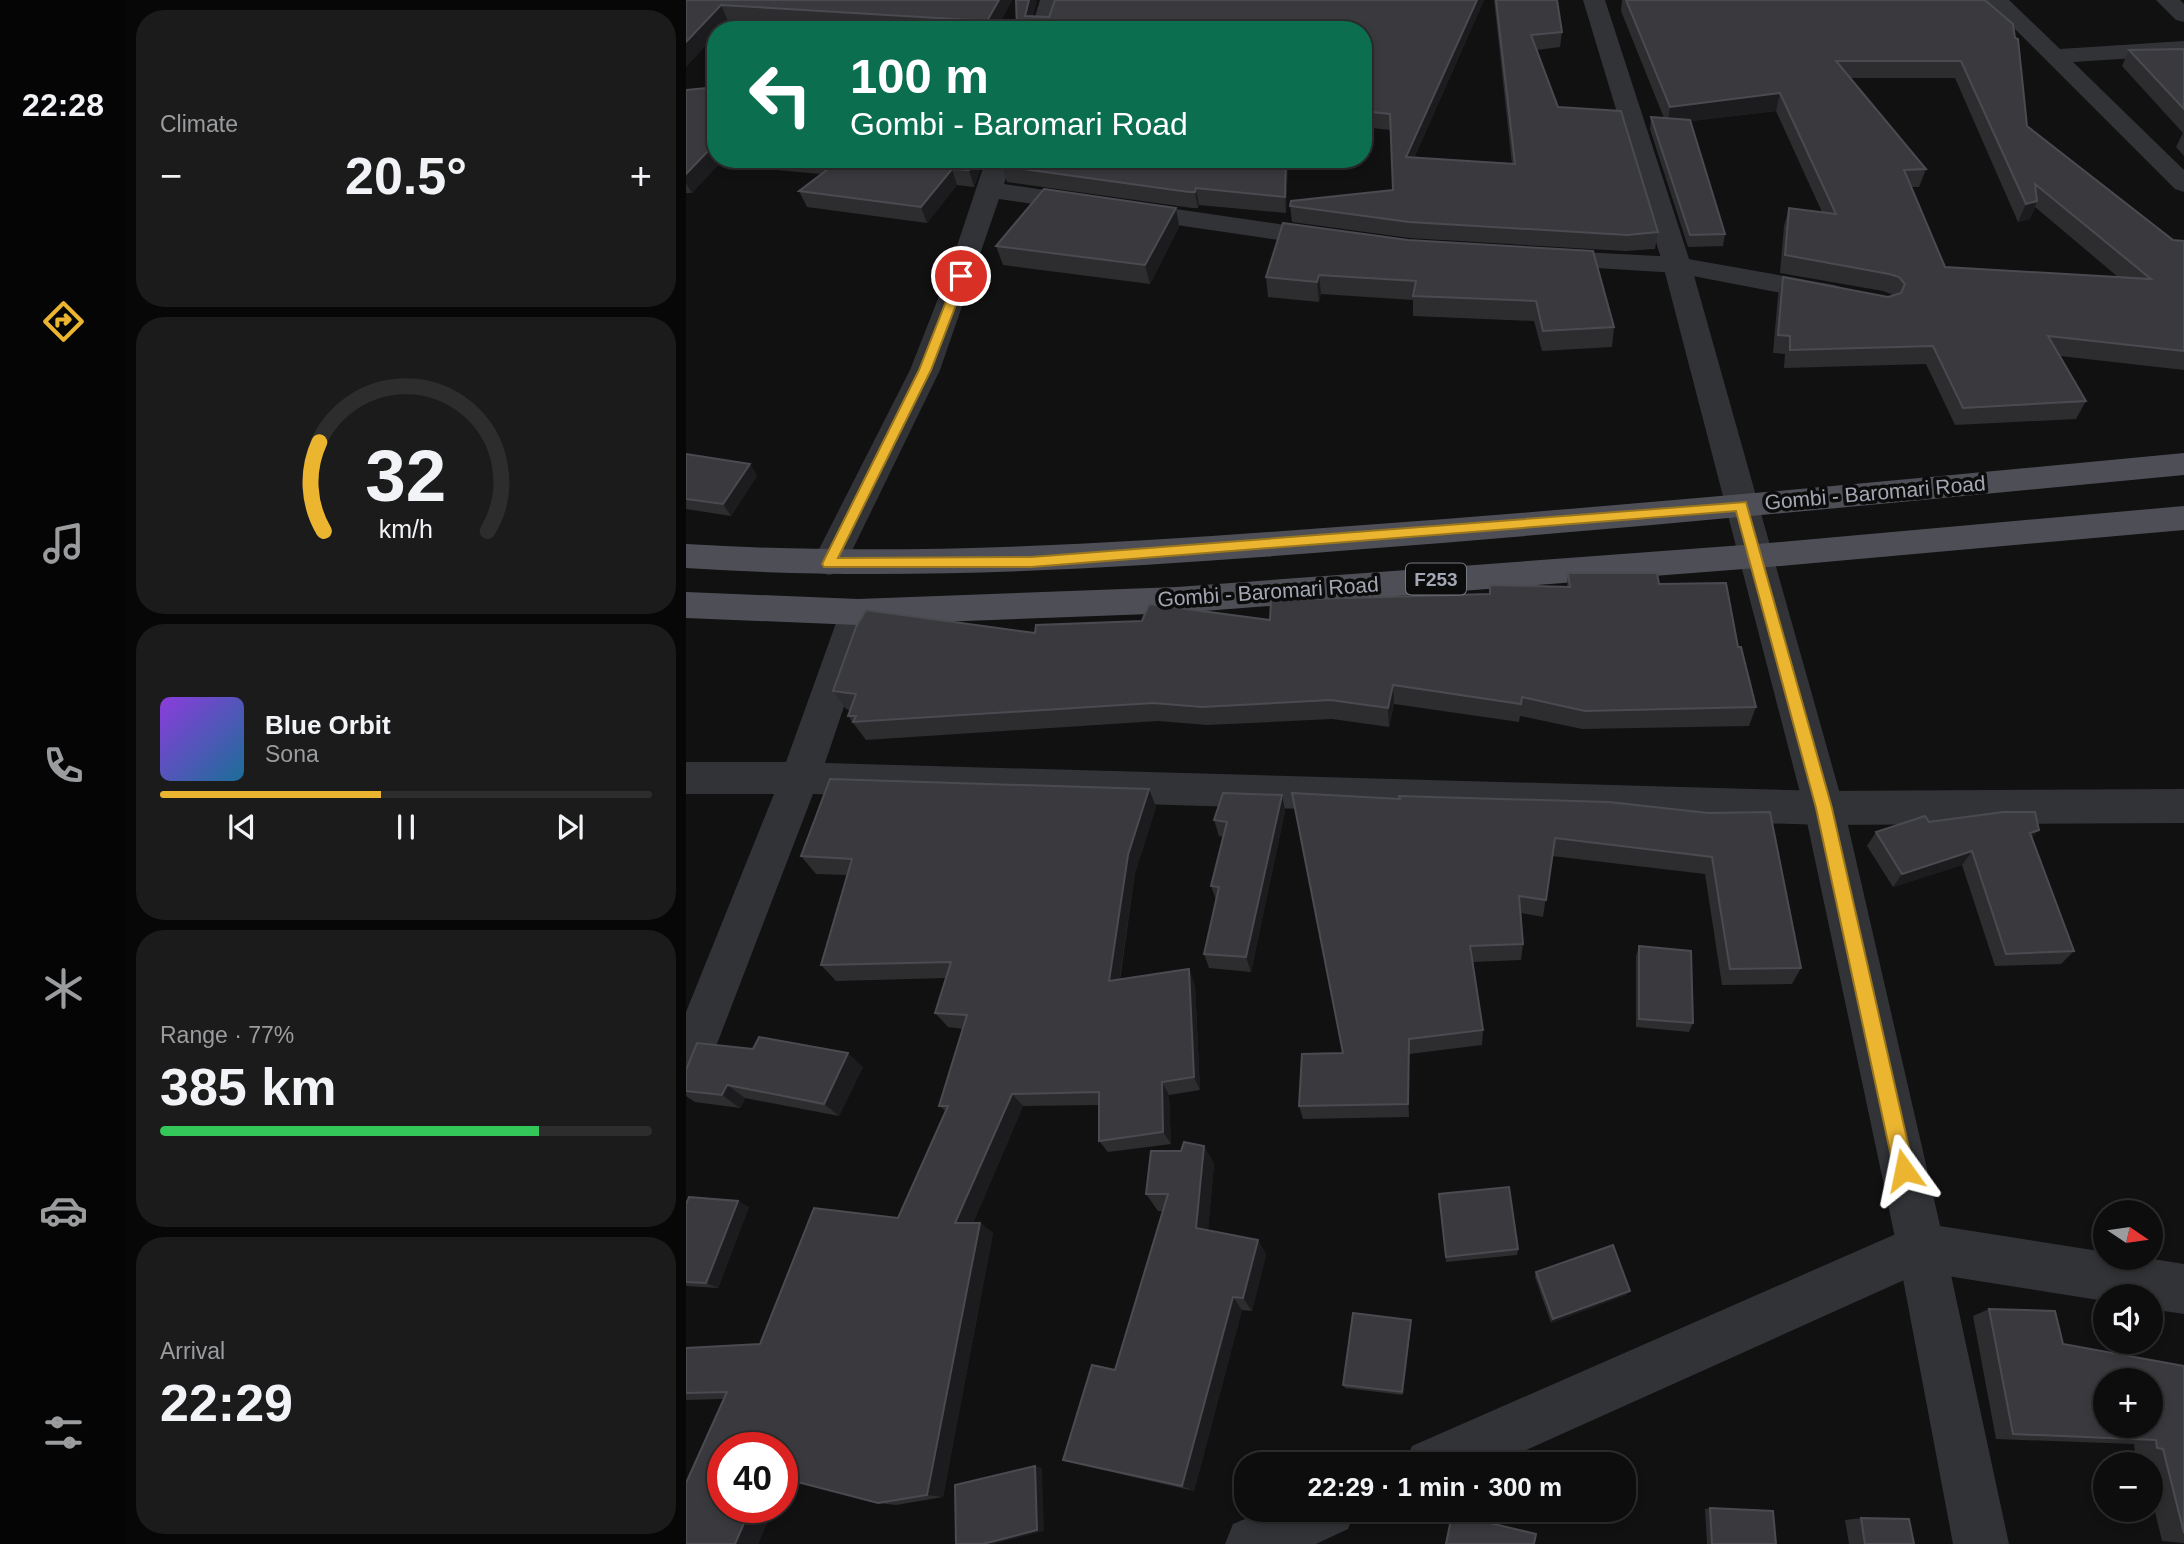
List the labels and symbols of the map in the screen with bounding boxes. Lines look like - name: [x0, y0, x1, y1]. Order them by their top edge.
- pin: [931, 246, 991, 306]
- street label: Gombi - Baromari Road: [1764, 471, 1986, 514]
- road number: F253: [1406, 564, 1466, 594]
- street label: Gombi - Baromari Road: [1157, 572, 1379, 611]
- position arrow: [1867, 1133, 1941, 1207]
- north arrow: [2093, 1200, 2163, 1270]
- speed limit sign: 40: [707, 1432, 798, 1523]

